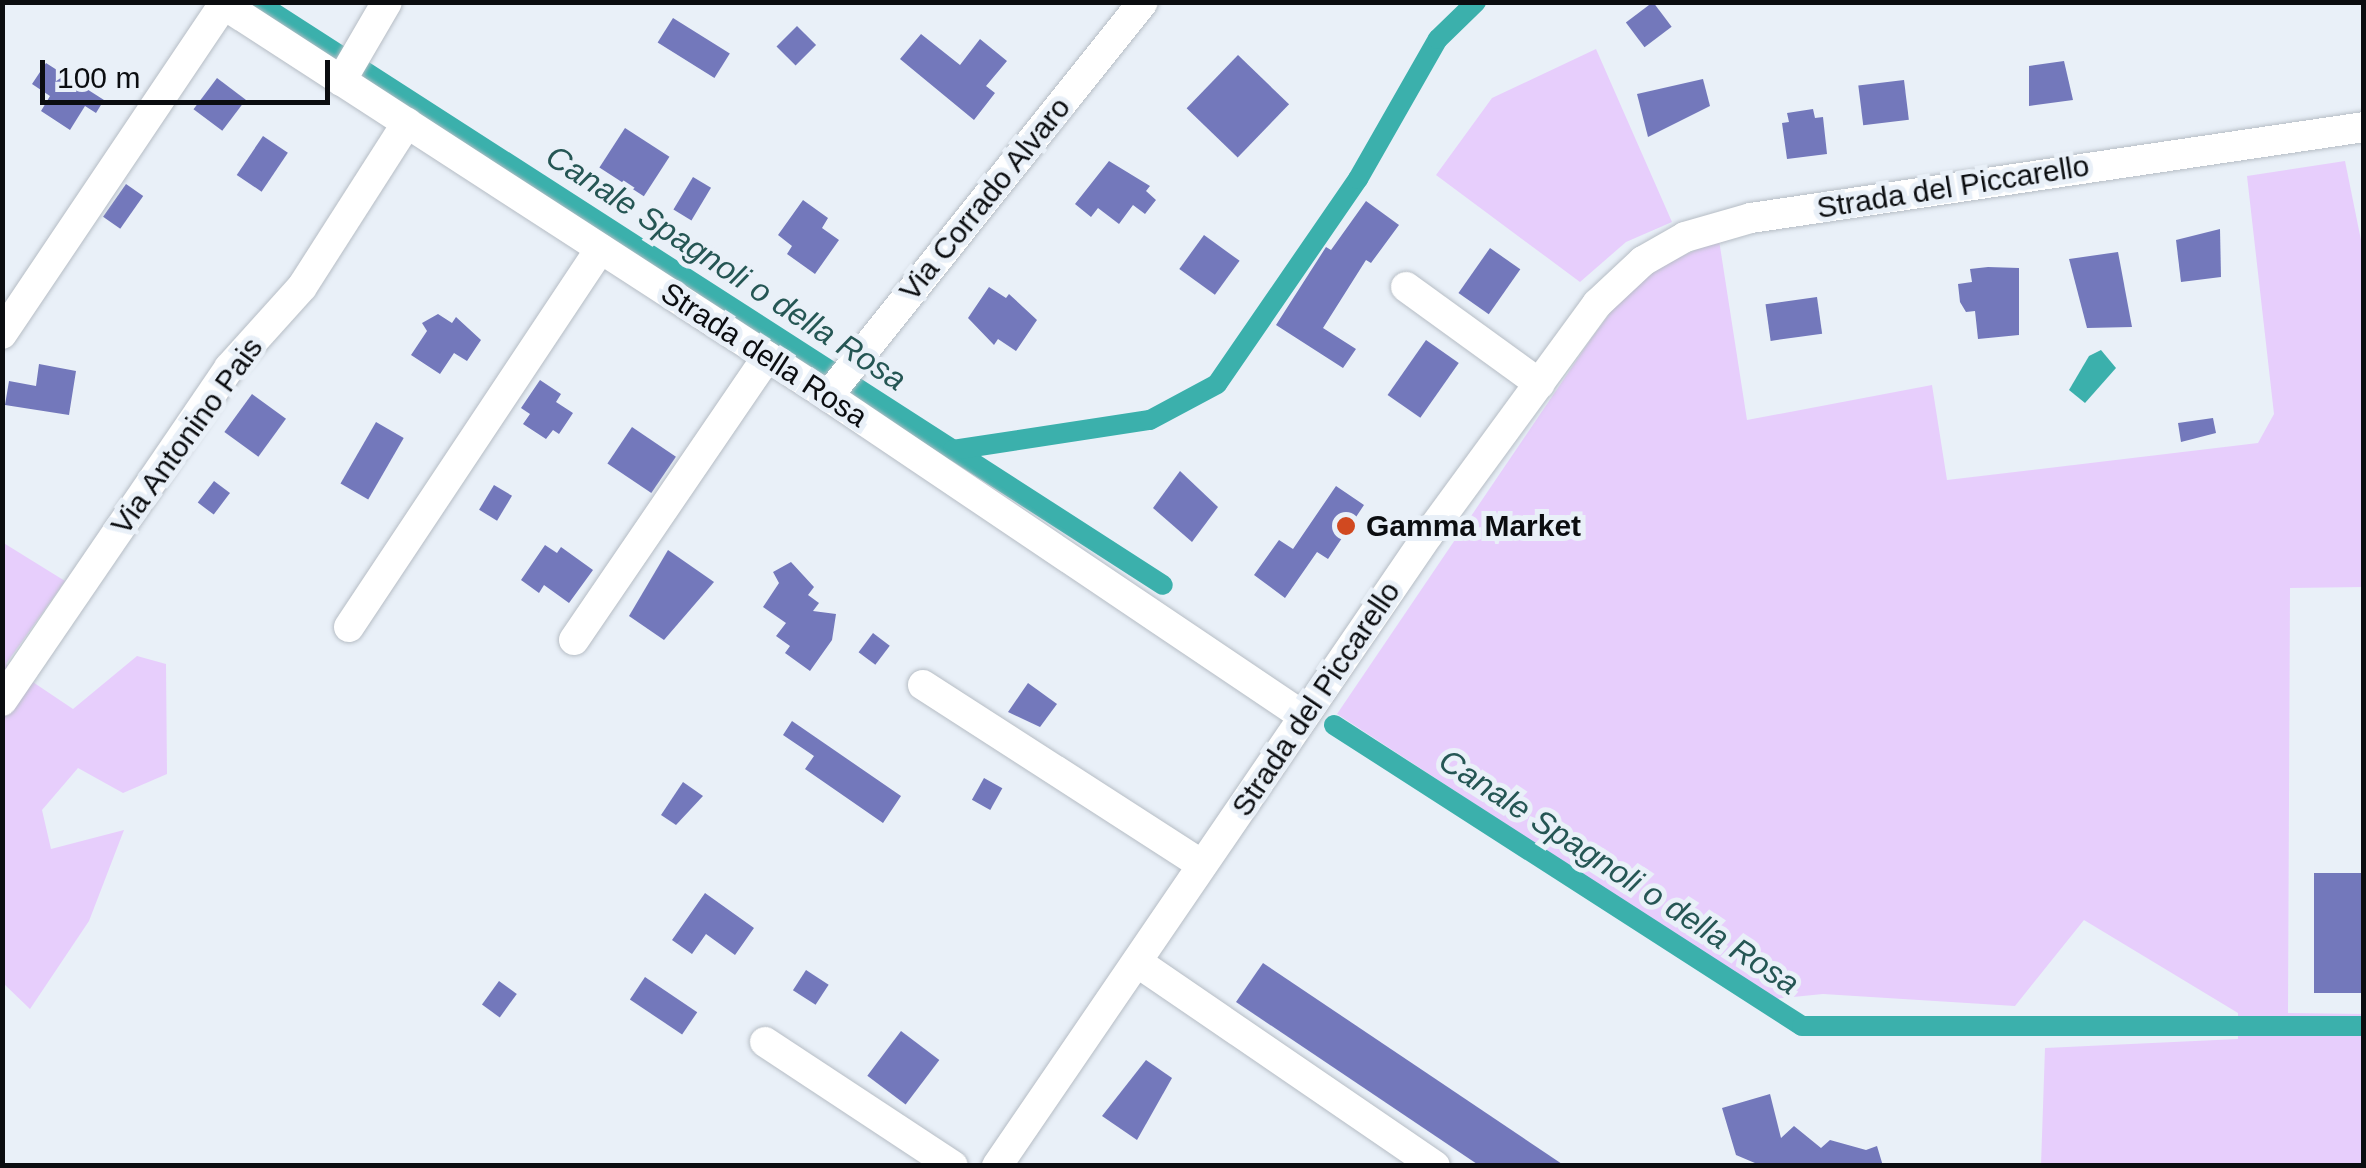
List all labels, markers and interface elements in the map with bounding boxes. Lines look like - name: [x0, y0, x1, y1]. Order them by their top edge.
- scale bar: [45, 40, 335, 102]
- text: 100 m: [57, 61, 140, 94]
- street label: Via Corrado Alvaro: [891, 89, 1079, 309]
- water label: Canale Spagnoli o della Rosa: [539, 137, 913, 399]
- street label: Strada del Piccarello: [1814, 148, 2092, 226]
- street label: Strada della Rosa: [654, 275, 874, 435]
- street label: Via Antonino Pais: [103, 330, 271, 542]
- place label: Gamma Market: [1366, 508, 1581, 544]
- marker: Gamma Market: [1335, 515, 1357, 537]
- street label: Strada del Piccarello: [1224, 575, 1408, 823]
- water label: Canale Spagnoli o della Rosa: [1432, 741, 1806, 1003]

